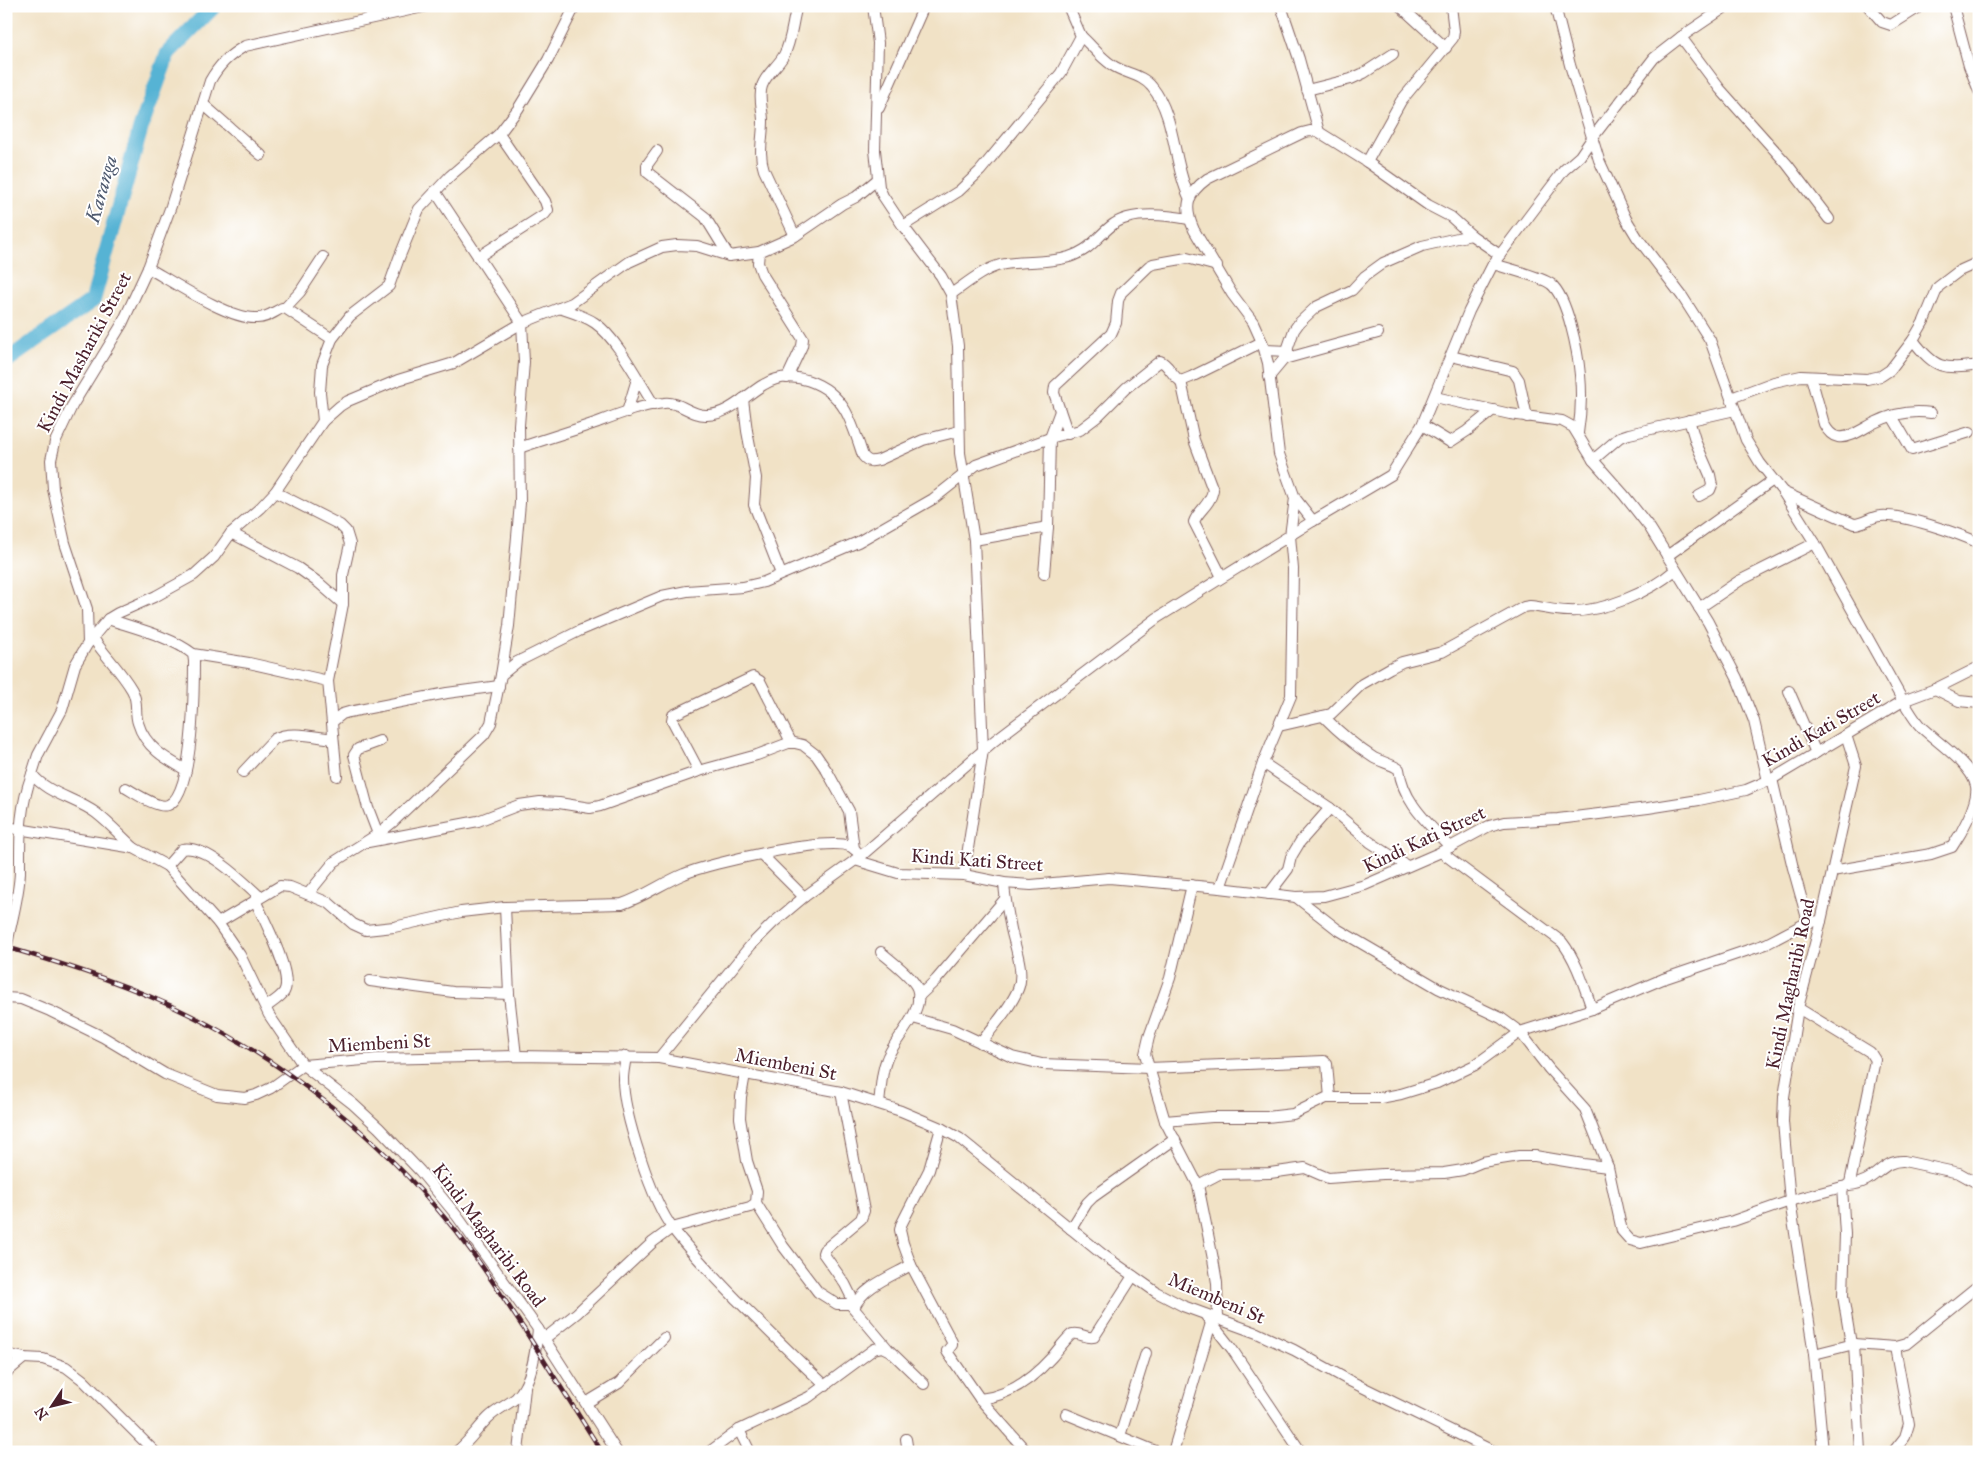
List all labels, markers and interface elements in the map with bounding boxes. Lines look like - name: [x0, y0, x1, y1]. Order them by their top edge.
- water label: Karanga: [80, 152, 122, 226]
- street label: Kindi Mashariki Street: [32, 267, 136, 436]
- street label: Kindi Kati Street: [1758, 686, 1884, 772]
- street label: Kindi Kati Street: [1359, 800, 1489, 877]
- street label: Kindi Kati Street: [910, 844, 1044, 876]
- street label: Kindi Magharibi Road: [1761, 896, 1820, 1072]
- street label: Miembeni St: [327, 1029, 431, 1057]
- street label: Miembeni St: [733, 1043, 839, 1085]
- street label: Kindi Magharibi Road: [427, 1159, 551, 1312]
- street label: Miembeni St: [1165, 1267, 1269, 1329]
- north arrow: [28, 1380, 78, 1430]
- text: N: [31, 1403, 52, 1423]

